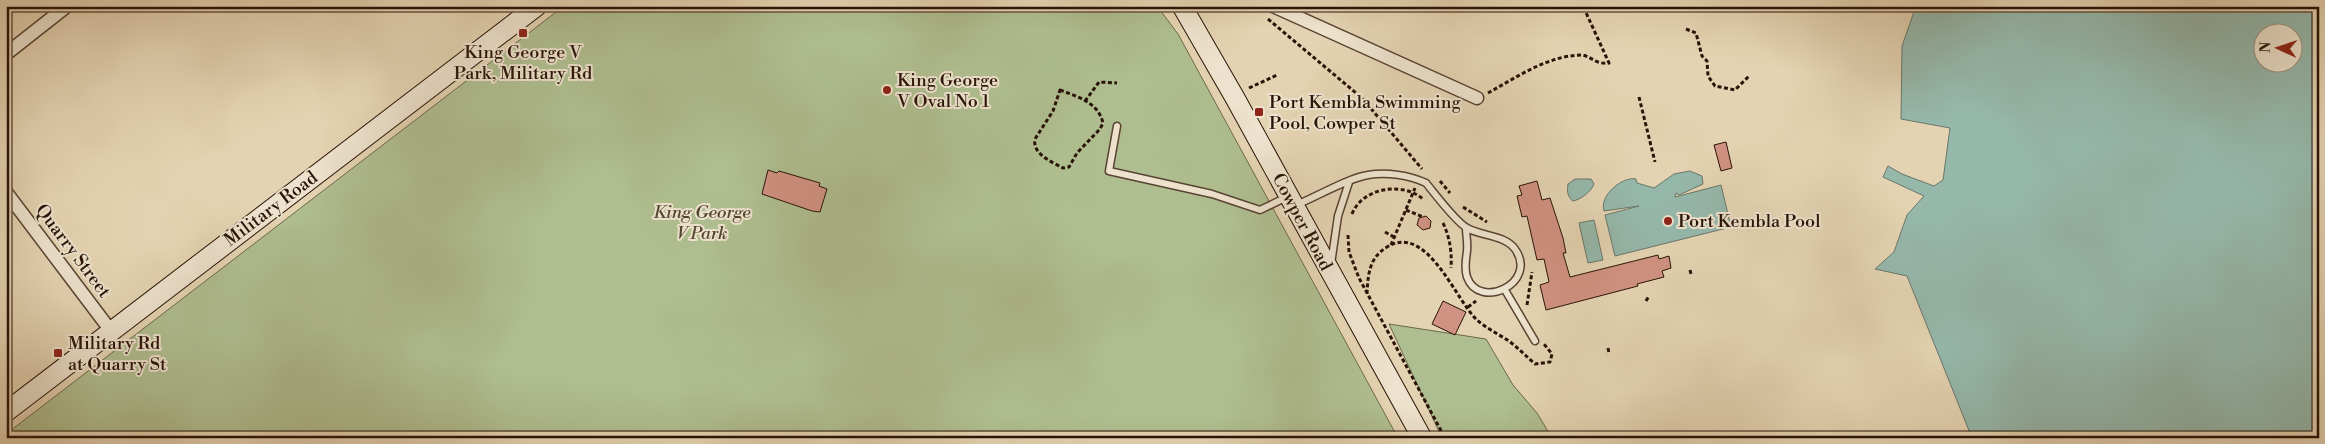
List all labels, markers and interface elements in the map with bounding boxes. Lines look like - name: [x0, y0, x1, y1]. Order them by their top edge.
- north arrow: [2252, 22, 2302, 72]
- marker: King George V Park, Military Rd: [517, 27, 529, 39]
- place label: King George V Park, Military Rd: [454, 41, 593, 85]
- text: N: [2257, 41, 2275, 53]
- place label: King George V Oval No 1: [896, 69, 998, 113]
- marker: King George V Oval No 1: [881, 84, 893, 96]
- place label: Port Kembla Swimming Pool, Cowper St: [1269, 91, 1461, 135]
- marker: Port Kembla Swimming Pool, Cowper St: [1253, 106, 1265, 118]
- street label: Military Road: [220, 166, 323, 252]
- street label: Cowper Road: [1267, 169, 1338, 275]
- street label: Quarry Street: [30, 200, 116, 303]
- park label: King George V Park: [653, 201, 751, 245]
- place label: Port Kembla Pool: [1678, 210, 1821, 233]
- marker: Port Kembla Pool: [1662, 215, 1674, 227]
- place label: Military Rd at Quarry St: [68, 332, 167, 376]
- marker: Military Rd at Quarry St: [52, 347, 64, 359]

